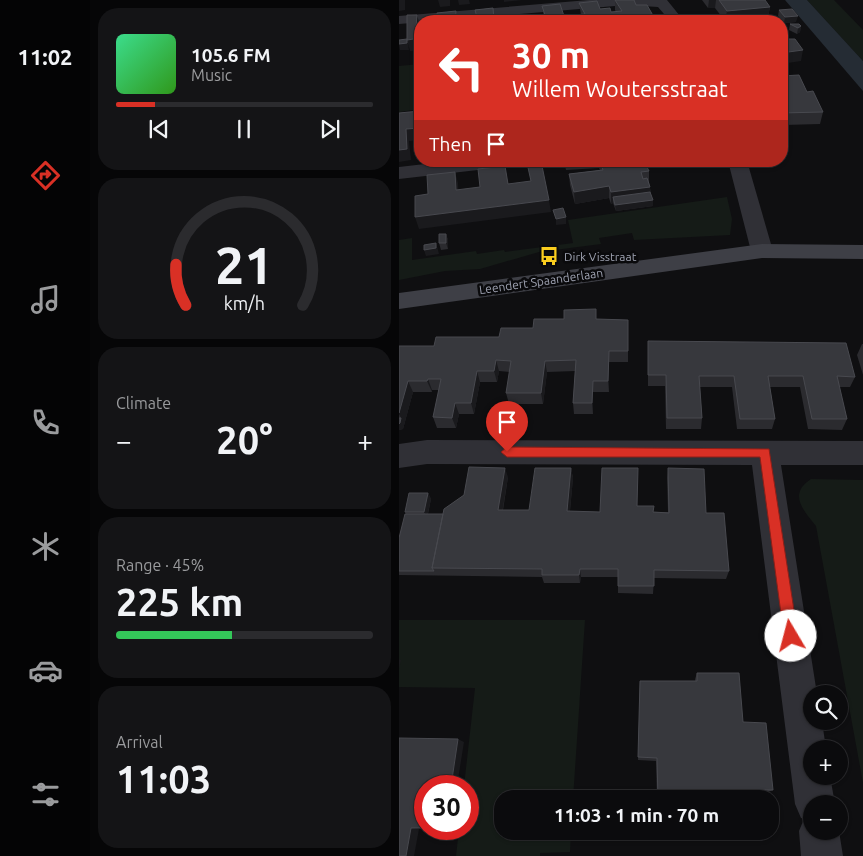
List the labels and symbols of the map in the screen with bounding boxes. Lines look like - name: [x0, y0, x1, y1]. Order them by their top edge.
- bus stop icon: Dirk Visstraat: [538, 245, 560, 267]
- place label: Dirk Visstraat: [564, 250, 637, 263]
- street label: Leendert Spaanderlaan: [478, 266, 604, 296]
- pin: [486, 401, 528, 452]
- position arrow: [764, 609, 816, 661]
- speed limit sign: 30: [414, 775, 479, 840]

